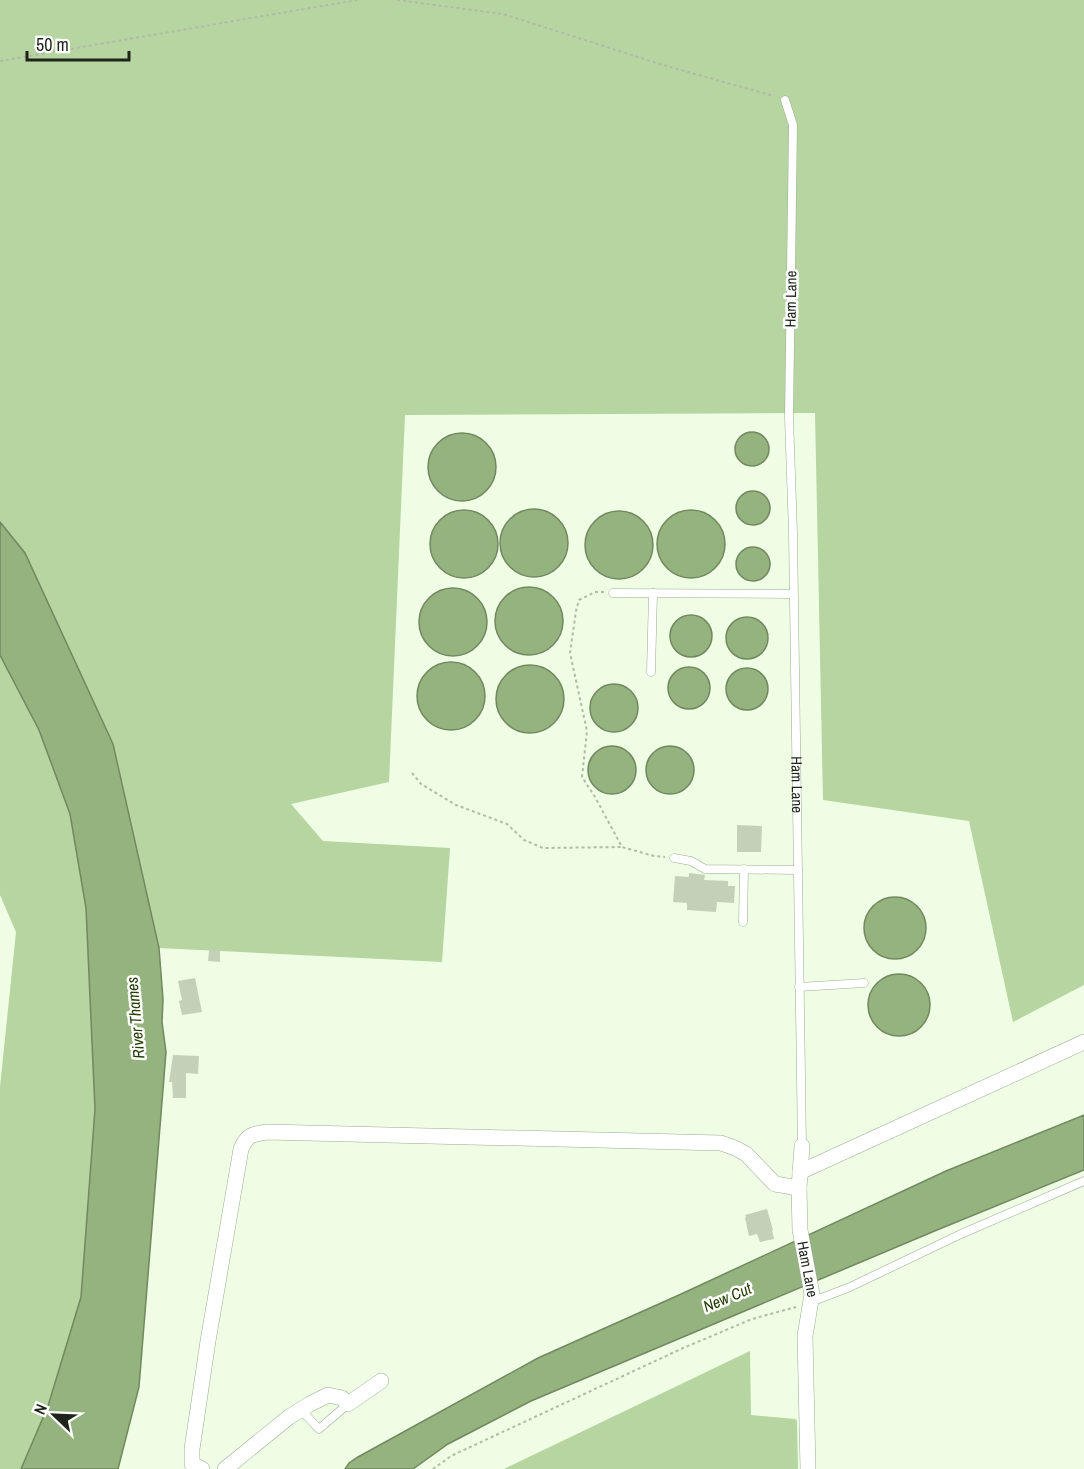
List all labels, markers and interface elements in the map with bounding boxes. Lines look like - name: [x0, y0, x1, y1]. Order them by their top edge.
- scale bar: [27, 24, 129, 62]
- text: 50 m: [36, 32, 69, 57]
- street label: Ham Lane: [780, 270, 801, 328]
- street label: Ham Lane: [786, 756, 808, 813]
- water label: River Thames: [120, 976, 150, 1060]
- street label: Ham Lane: [792, 1239, 823, 1299]
- water label: New Cut: [700, 1277, 755, 1317]
- north arrow: [24, 1385, 84, 1445]
- text: N: [28, 1400, 52, 1418]

